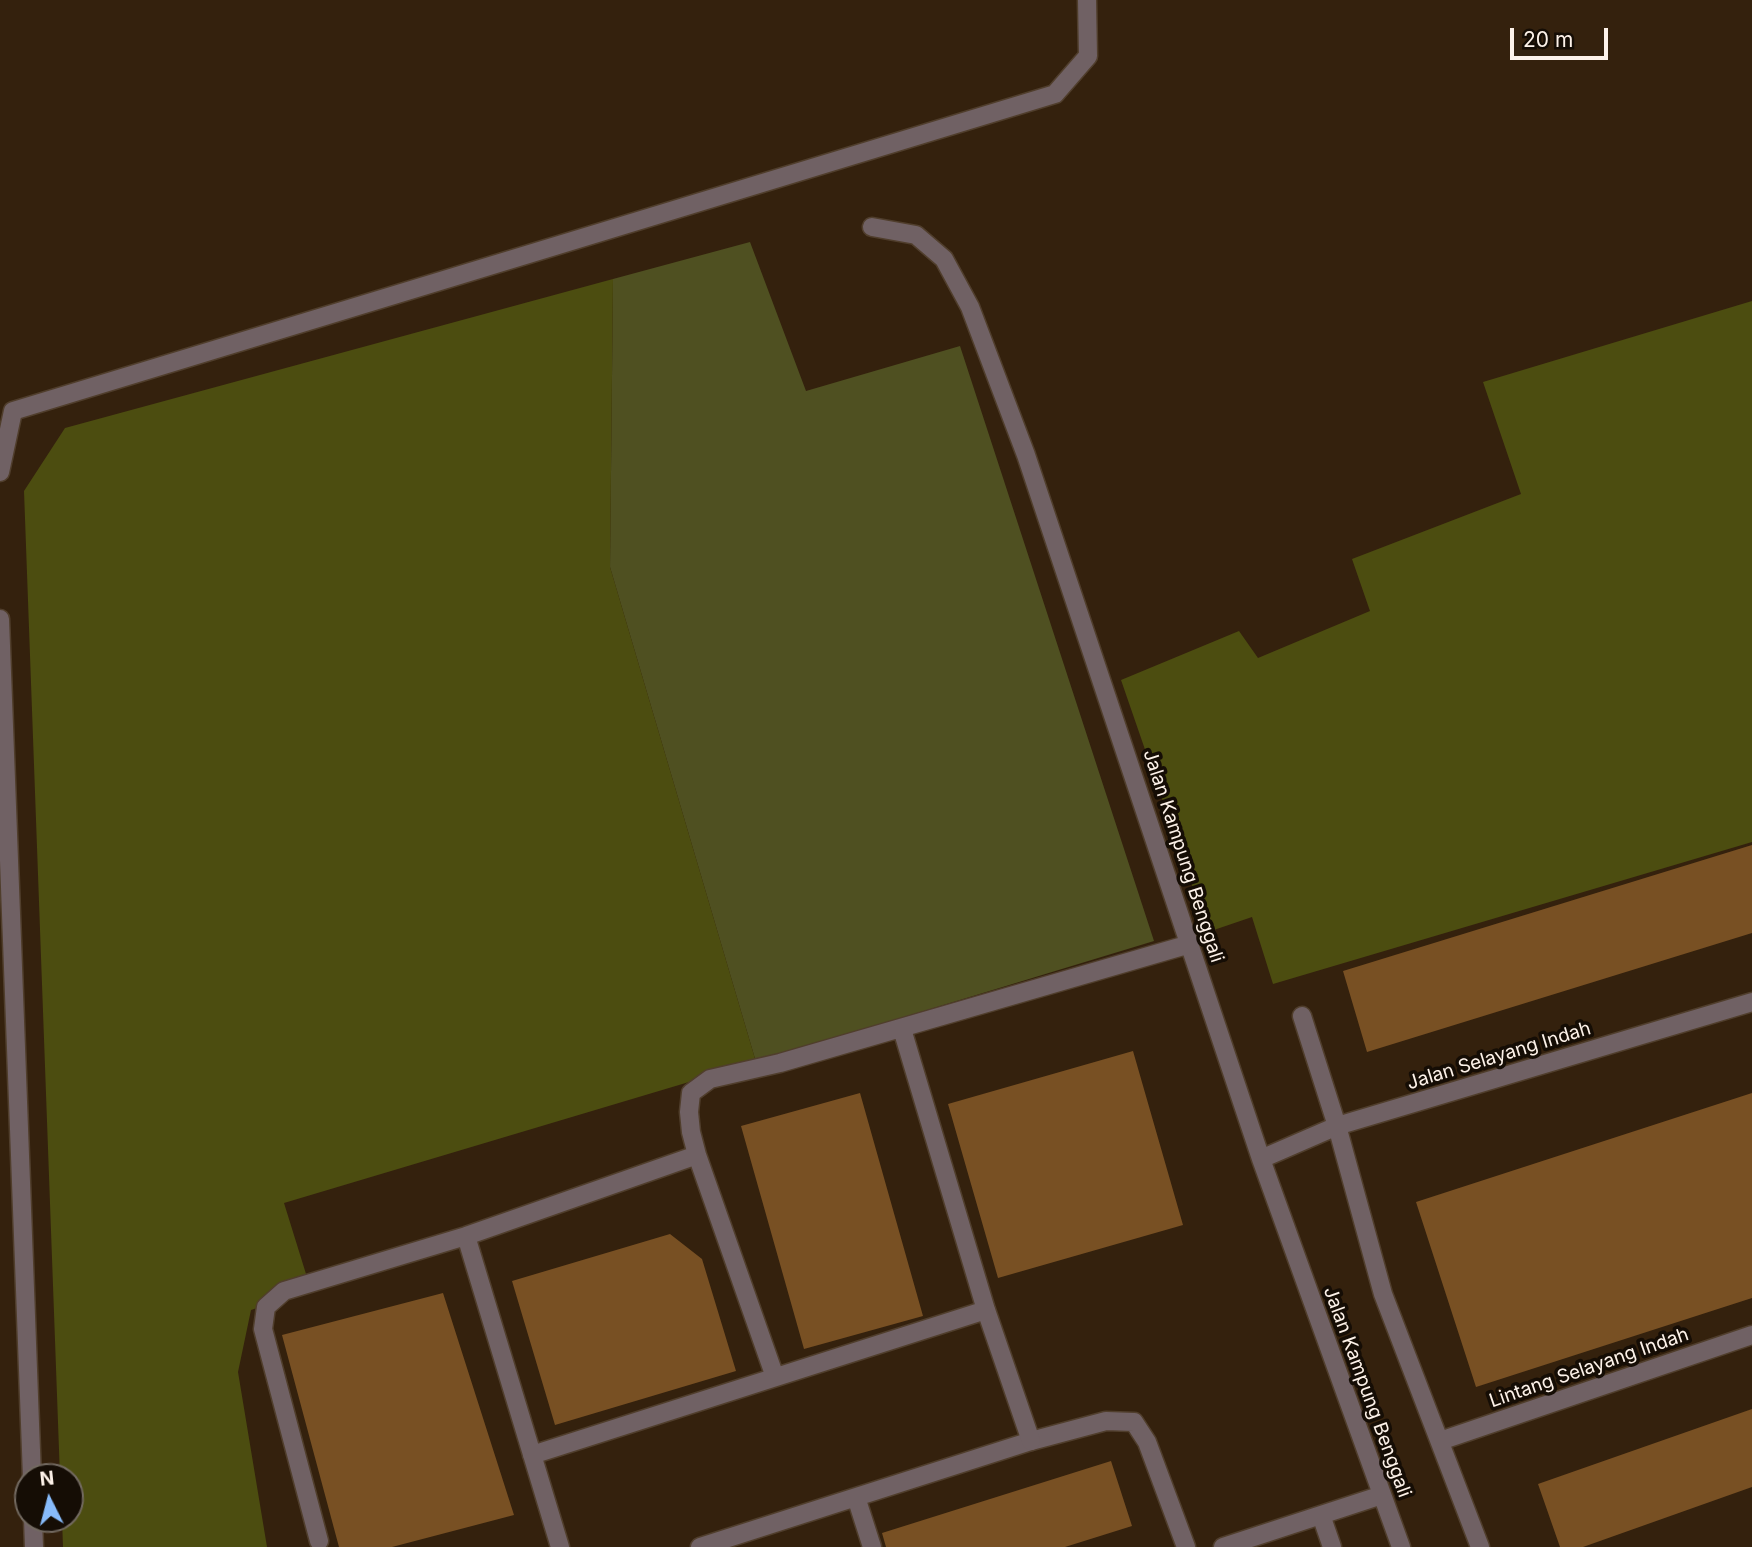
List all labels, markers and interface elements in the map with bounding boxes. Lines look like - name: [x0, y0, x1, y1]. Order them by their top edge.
- scale bar: [1514, 14, 1612, 58]
- text: 20 m: [1523, 27, 1573, 52]
- street label: Jalan Kampung Benggali: [1138, 747, 1228, 965]
- street label: Jalan Selayang Indah: [1404, 1017, 1594, 1095]
- street label: Jalan Kampung Benggali: [1318, 1284, 1416, 1500]
- street label: Lintang Selayang Indah: [1486, 1323, 1692, 1413]
- north arrow: [14, 1463, 84, 1533]
- text: N: [39, 1466, 55, 1491]

